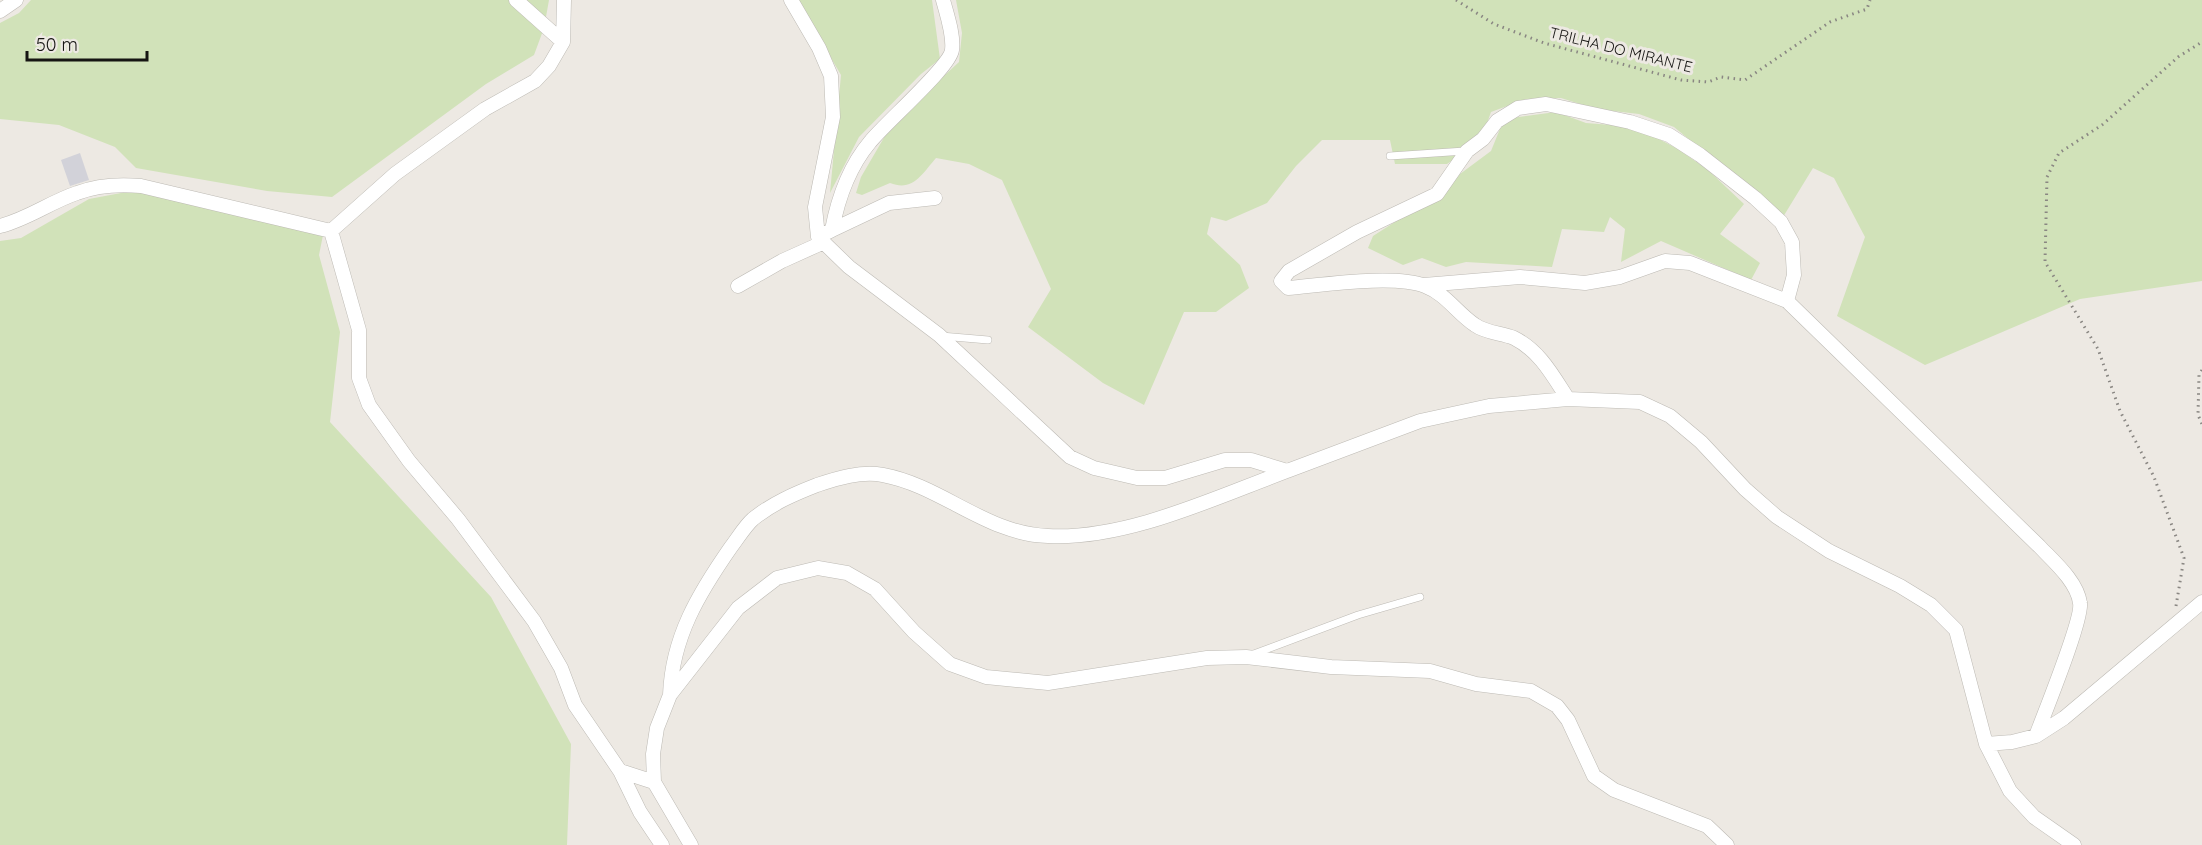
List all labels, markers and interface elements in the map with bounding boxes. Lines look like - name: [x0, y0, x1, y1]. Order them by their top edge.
- street label: TRILHA DO MIRANTE: [1548, 23, 1694, 76]
- scale bar: [27, 24, 147, 62]
- text: 50 m: [36, 33, 78, 56]

